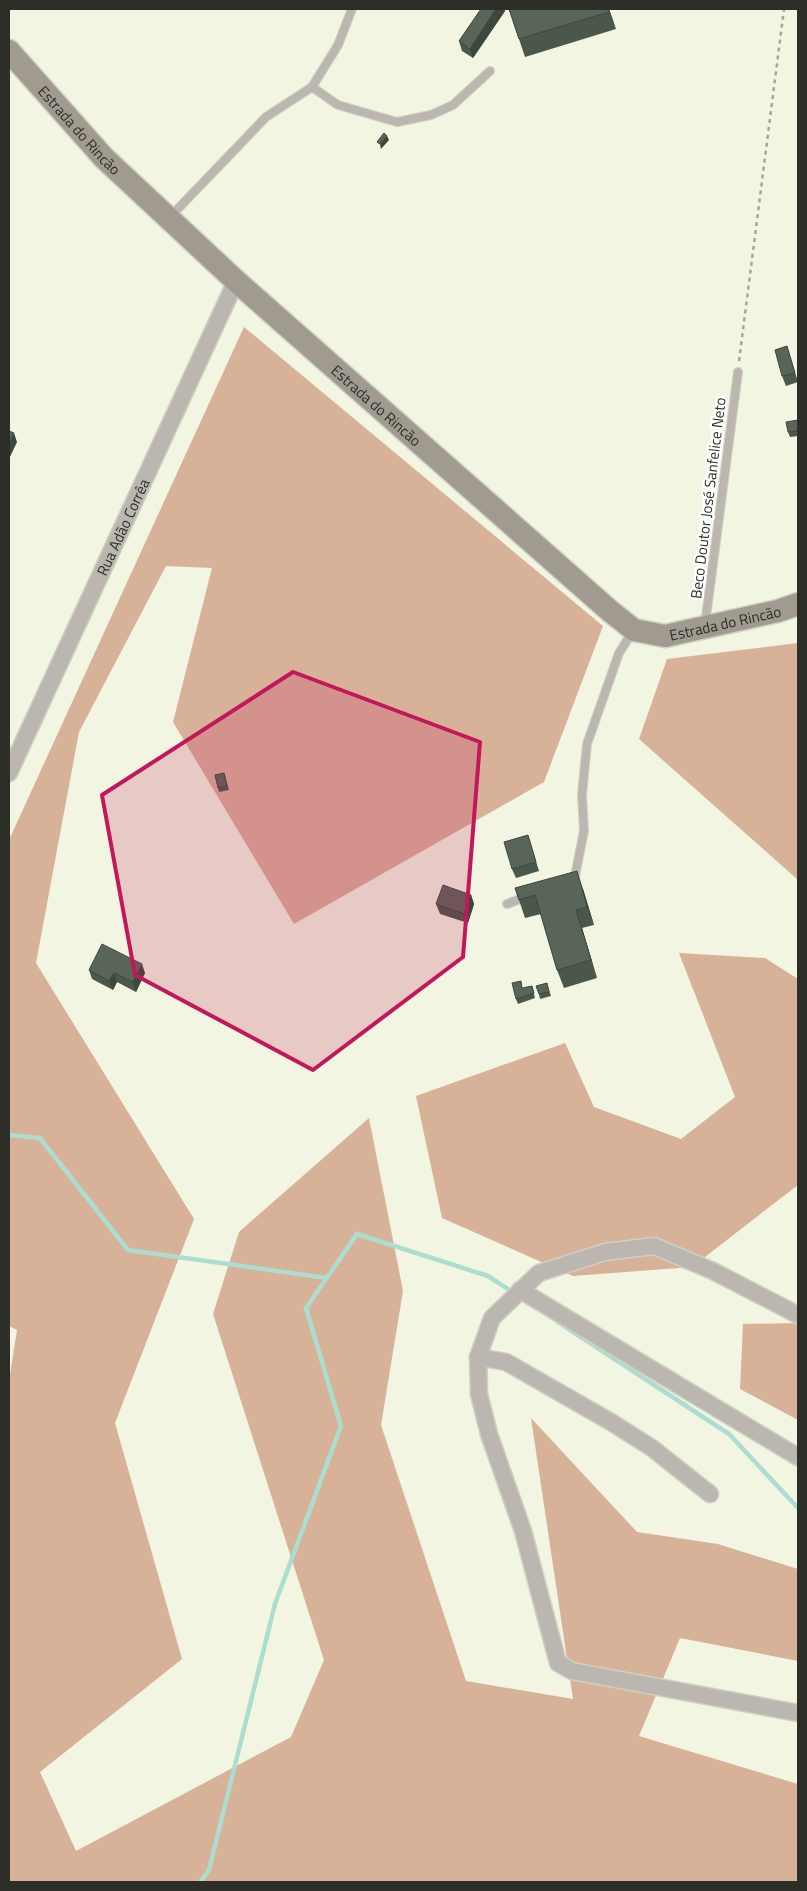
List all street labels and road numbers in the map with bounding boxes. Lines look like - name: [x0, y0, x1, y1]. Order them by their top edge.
- street label: Estrada do Rincão: [33, 80, 126, 180]
- street label: Estrada do Rincão: [326, 359, 427, 451]
- street label: Beco Doutor José Sanfelice Neto: [684, 396, 732, 600]
- street label: Rua Adão Corrêa: [90, 474, 155, 579]
- street label: Estrada do Rincão: [667, 599, 783, 646]

